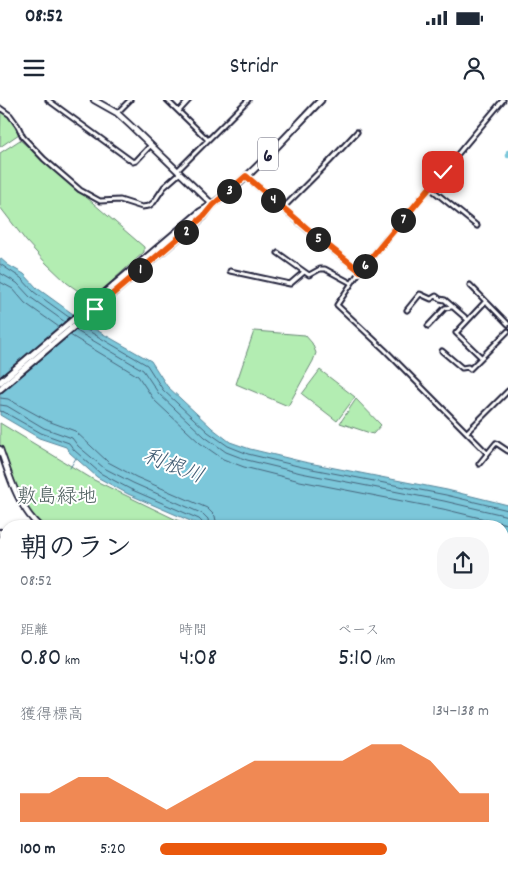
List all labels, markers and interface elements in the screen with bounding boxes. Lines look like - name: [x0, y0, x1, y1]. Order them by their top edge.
- text: 08:52: [25, 4, 63, 31]
- text: Stridr: [230, 52, 278, 83]
- icon: menu: [20, 54, 48, 82]
- icon: person: [460, 54, 488, 82]
- road number: 6: [258, 138, 278, 170]
- pin: [422, 151, 464, 193]
- icon: check: [429, 158, 457, 186]
- pin: 3: [216, 178, 242, 204]
- text: 3: [226, 181, 233, 201]
- pin: 4: [260, 188, 286, 212]
- text: 4: [271, 190, 276, 210]
- pin: 7: [390, 208, 416, 232]
- text: 7: [401, 210, 406, 230]
- pin: 2: [174, 220, 198, 244]
- text: 2: [183, 222, 190, 242]
- pin: 5: [306, 226, 330, 252]
- text: 5: [315, 229, 322, 249]
- pin: 6: [352, 254, 378, 278]
- text: 6: [362, 256, 369, 276]
- pin: 1: [128, 258, 152, 282]
- text: 1: [139, 260, 142, 280]
- pin: [74, 288, 116, 330]
- icon: arrive: [81, 295, 109, 323]
- water label: 利根川: [138, 443, 208, 493]
- park label: 敷島緑地: [17, 484, 97, 512]
- text: 朝のラン: [20, 531, 132, 571]
- button: share: [437, 537, 489, 589]
- text: 08:52: [20, 570, 52, 593]
- text: 距離: [20, 621, 48, 641]
- text: 時間: [179, 621, 207, 641]
- text: ペース: [338, 621, 379, 641]
- text: 0.80: [20, 641, 61, 677]
- text: 4:08: [179, 641, 217, 677]
- text: 5:10: [338, 641, 373, 677]
- text: km: [61, 651, 80, 671]
- text: /km: [373, 651, 395, 671]
- text: 134–138 m: [432, 700, 489, 723]
- text: 獲得標高: [20, 704, 84, 727]
- text: 100 m: [20, 838, 56, 861]
- text: 5:20: [100, 838, 126, 861]

